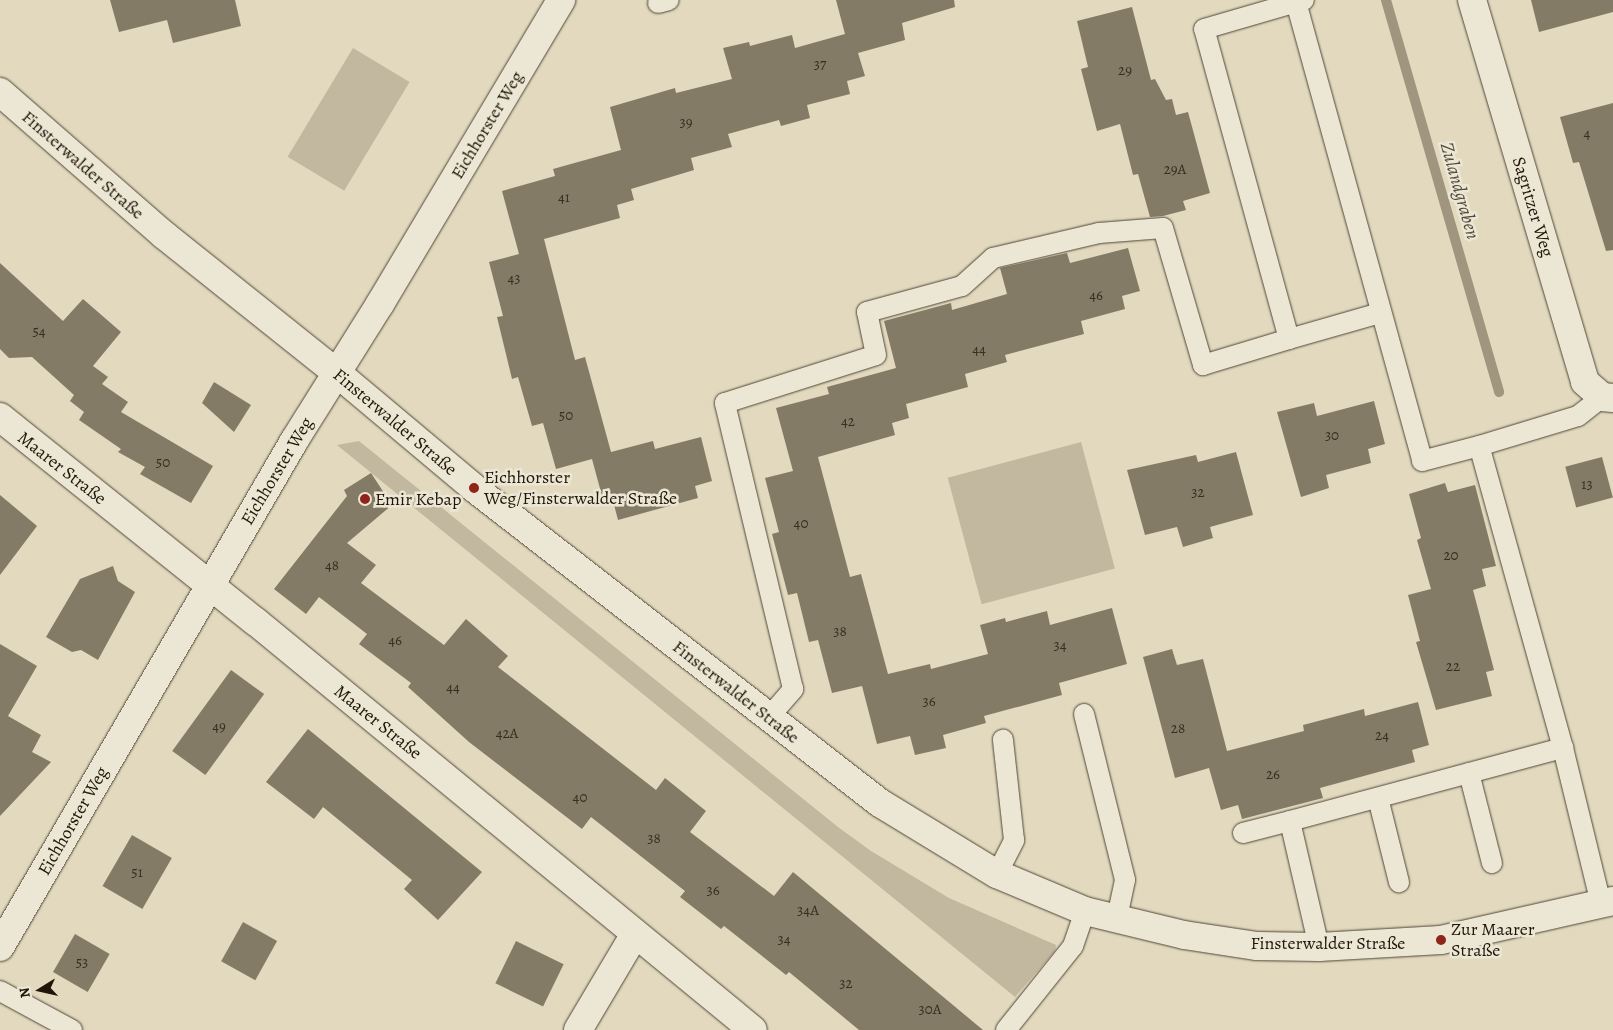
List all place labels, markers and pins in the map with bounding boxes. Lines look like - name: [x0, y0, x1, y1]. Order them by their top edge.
- place label: Eichhorster Weg/Finsterwalder Straße: [484, 467, 677, 509]
- marker: Eichhorster Weg/Finsterwalder Straße: [468, 482, 480, 494]
- place label: Emir Kebap: [375, 488, 461, 510]
- marker: Emir Kebap: [359, 493, 371, 505]
- place label: Zur Maarer Straße: [1451, 919, 1535, 962]
- marker: Zur Maarer Straße: [1435, 934, 1447, 946]

